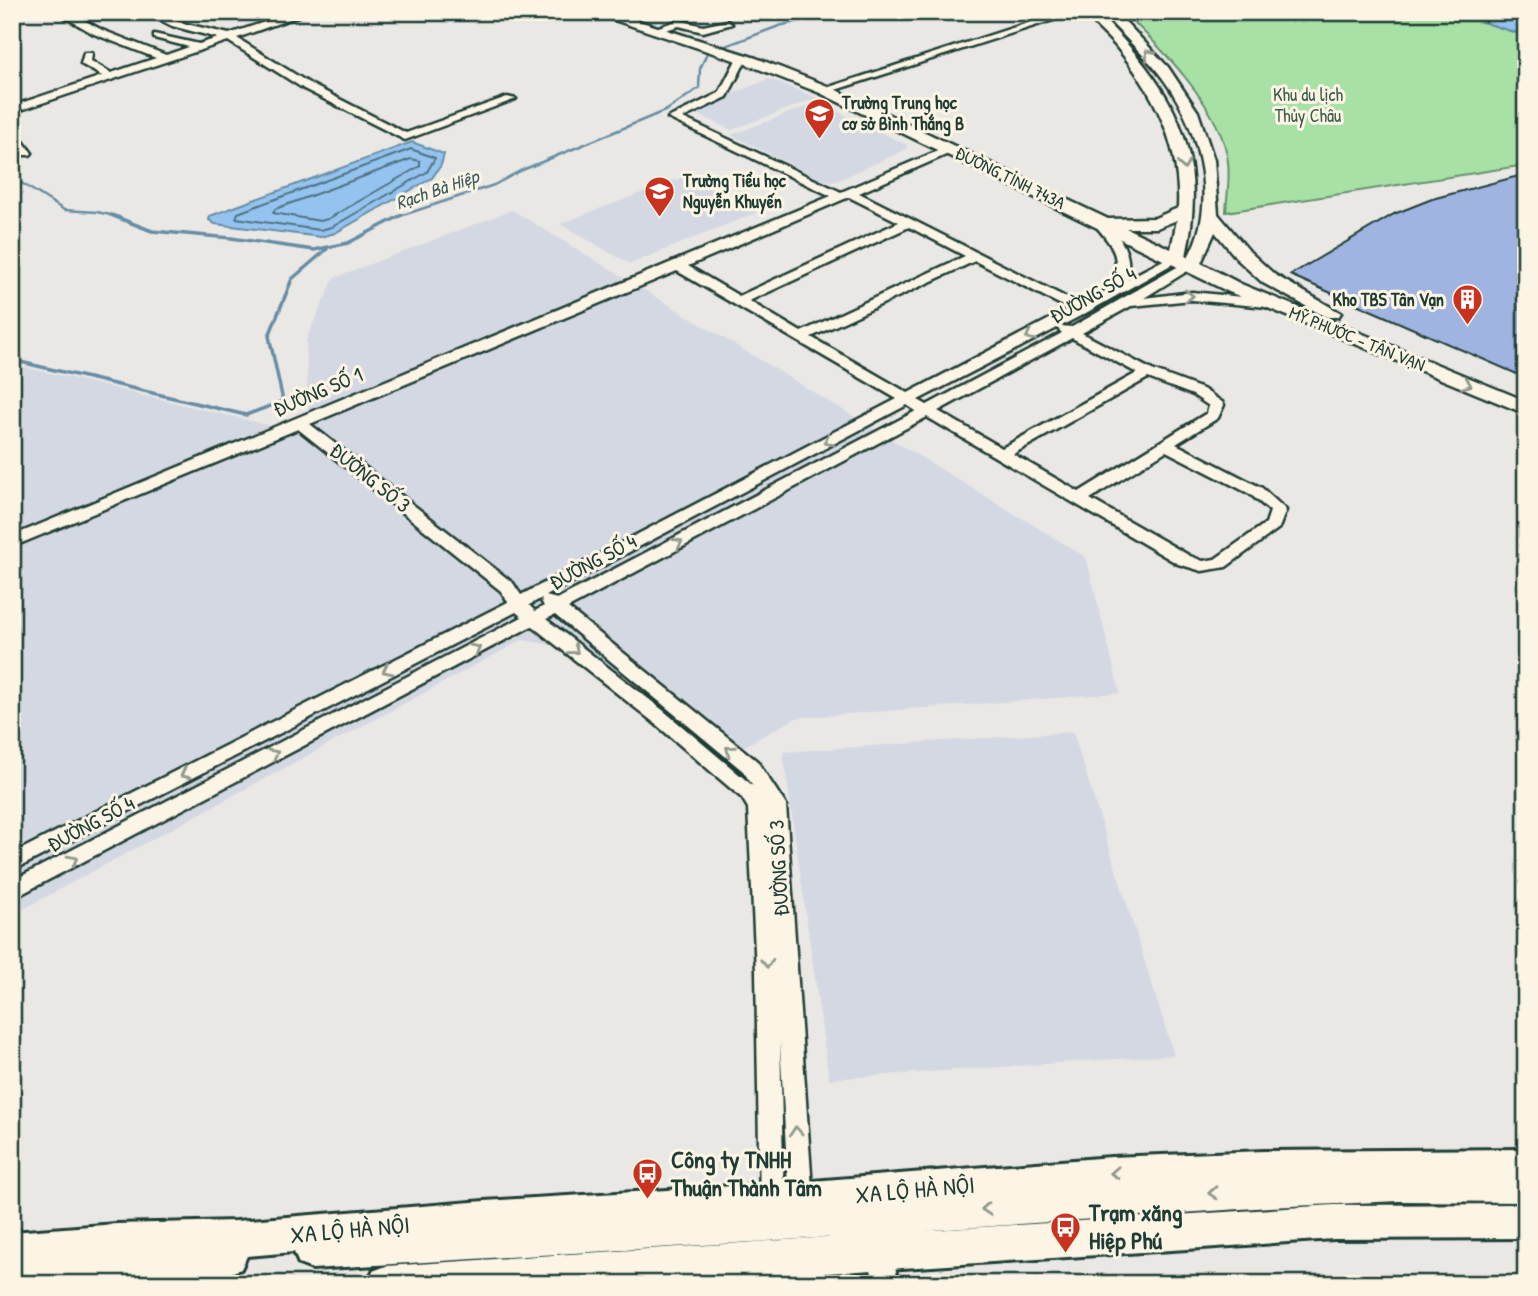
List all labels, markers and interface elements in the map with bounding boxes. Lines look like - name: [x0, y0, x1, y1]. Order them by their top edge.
- one-way arrow: [1145, 49, 1158, 62]
- park label: Khu du lịch Thủy Châu: [1273, 82, 1343, 128]
- place label: Trường Trung học cơ sở Bình Thắng B: [841, 90, 964, 137]
- school or university icon: Trường Trung học cơ sở Bình Thắng B: [802, 96, 836, 140]
- street label: ĐƯỜNG TỈNH 743A: [951, 140, 1070, 215]
- one-way arrow: [1176, 159, 1191, 171]
- water label: Rạch Bà Hiệp: [392, 162, 484, 215]
- place label: Trường Tiểu học Nguyễn Khuyến: [682, 168, 787, 215]
- school or university icon: Trường Tiểu học Nguyễn Khuyến: [643, 174, 677, 218]
- street label: ĐƯỜNG SỐ 4: [1044, 259, 1141, 330]
- building icon: Kho TBS Tân Vạn: [1450, 283, 1484, 327]
- place label: Kho TBS Tân Vạn: [1333, 287, 1444, 312]
- one-way arrow: [1184, 289, 1195, 304]
- street label: MỸ PHƯỚC - TÂN VẠN: [1285, 300, 1429, 377]
- one-way arrow: [1025, 328, 1037, 342]
- street label: ĐƯỜNG SỐ 1: [269, 360, 367, 423]
- one-way arrow: [1460, 376, 1473, 390]
- one-way arrow: [823, 432, 835, 446]
- street label: ĐƯỜNG SỐ 3: [324, 436, 417, 519]
- street label: ĐƯỜNG SỐ 4: [544, 526, 642, 597]
- one-way arrow: [670, 538, 683, 552]
- one-way arrow: [566, 641, 578, 654]
- one-way arrow: [469, 644, 481, 657]
- one-way arrow: [382, 662, 394, 676]
- one-way arrow: [726, 746, 738, 759]
- one-way arrow: [267, 749, 280, 763]
- one-way arrow: [180, 766, 192, 780]
- street label: ĐƯỜNG SỐ 4: [42, 788, 140, 859]
- street label: ĐƯỜNG SỐ 3: [761, 819, 796, 917]
- one-way arrow: [66, 854, 78, 868]
- one-way arrow: [759, 958, 774, 969]
- one-way arrow: [788, 1126, 803, 1137]
- place label: Công ty TNHH Thuận Thành Tâm: [670, 1143, 822, 1203]
- bus stop icon: Công ty TNHH Thuận Thành Tâm: [631, 1157, 665, 1201]
- one-way arrow: [1109, 1165, 1120, 1180]
- street label: XA LỘ HÀ NỘI: [854, 1168, 976, 1210]
- one-way arrow: [1207, 1186, 1218, 1201]
- place label: Trạm xăng Hiệp Phú: [1088, 1196, 1183, 1257]
- one-way arrow: [980, 1201, 991, 1216]
- street label: XA LỘ HÀ NỘI: [289, 1208, 411, 1250]
- bus stop icon: Trạm xăng Hiệp Phú: [1049, 1210, 1083, 1254]

